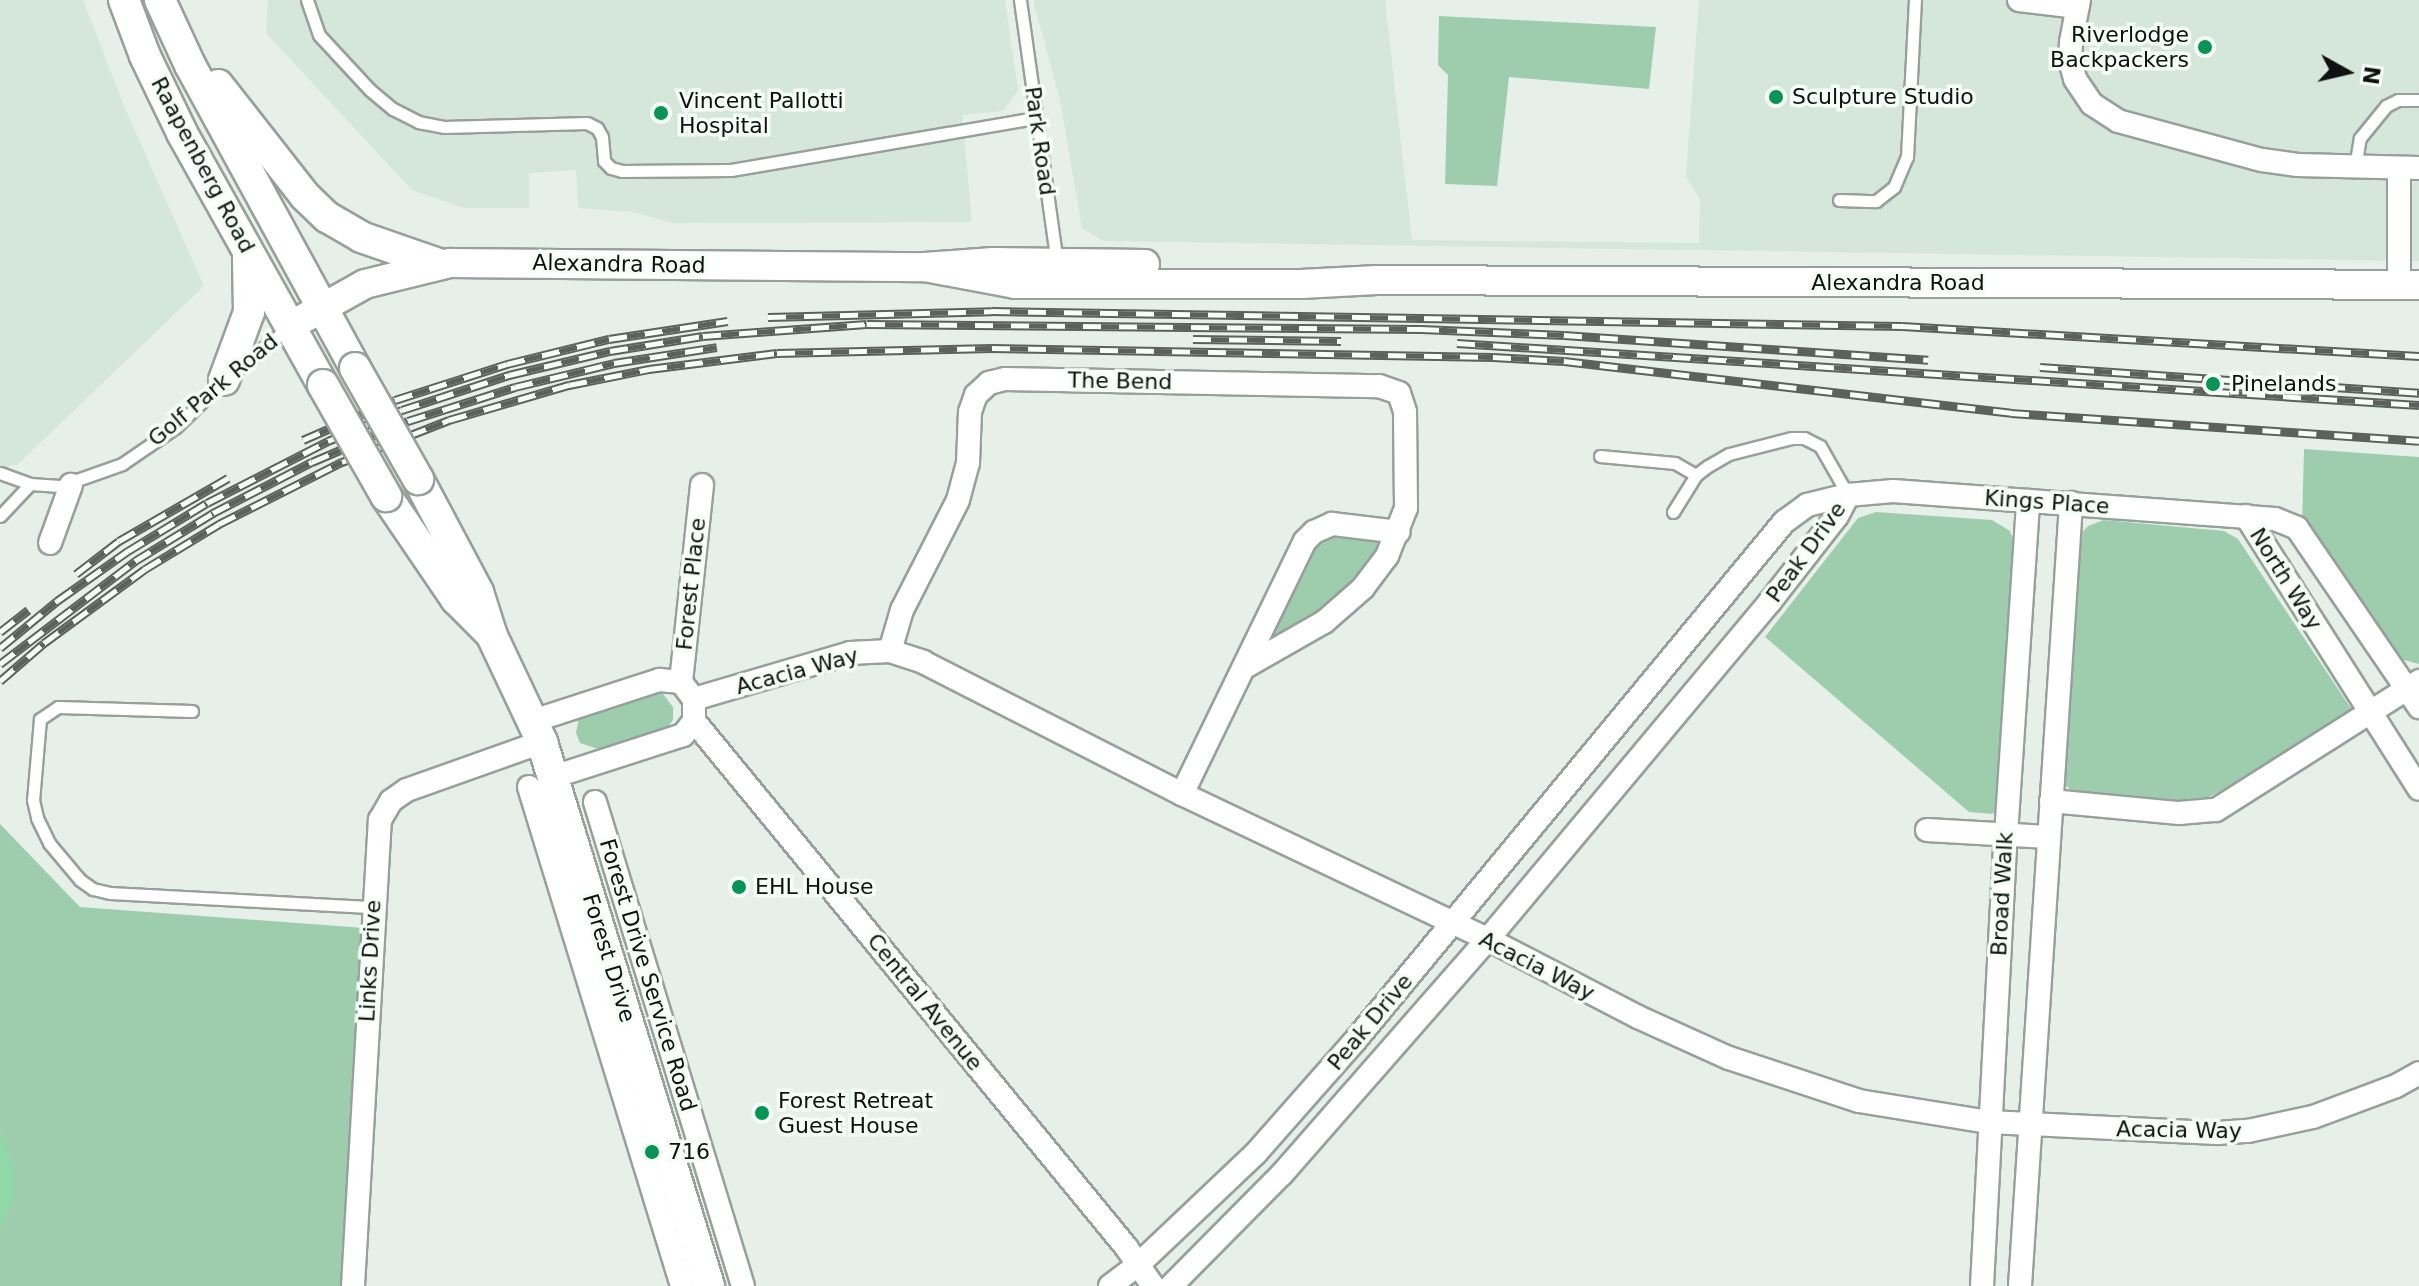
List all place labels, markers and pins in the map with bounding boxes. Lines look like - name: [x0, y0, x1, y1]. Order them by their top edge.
- place label: Riverlodge Backpackers: [2050, 21, 2189, 72]
- marker: Riverlodge Backpackers: [2196, 38, 2214, 56]
- place label: Sculpture Studio: [1792, 84, 1974, 110]
- place label: Vincent Pallotti Hospital: [679, 87, 844, 138]
- marker: Sculpture Studio: [1767, 88, 1785, 106]
- marker: Vincent Pallotti Hospital: [650, 102, 672, 124]
- place label: Pinelands: [2231, 371, 2336, 397]
- marker: Pinelands: [2202, 373, 2224, 395]
- place label: EHL House: [755, 874, 874, 900]
- marker: EHL House: [730, 878, 748, 896]
- place label: Forest Retreat Guest House: [778, 1087, 933, 1138]
- marker: Forest Retreat Guest House: [753, 1104, 771, 1122]
- place label: 716: [668, 1139, 710, 1165]
- marker: 716: [643, 1143, 661, 1161]

